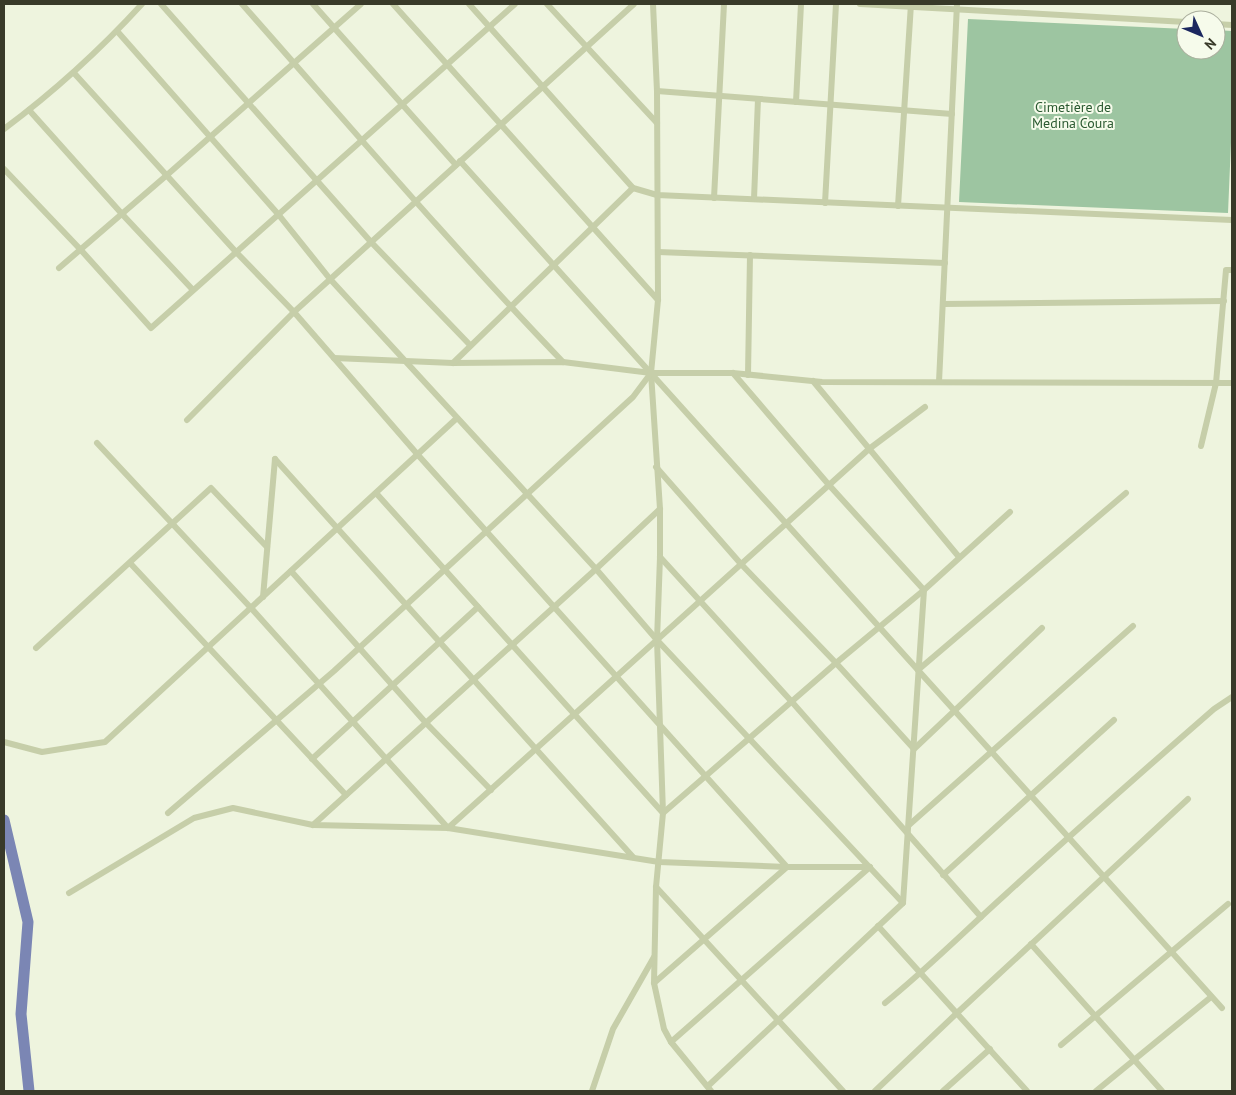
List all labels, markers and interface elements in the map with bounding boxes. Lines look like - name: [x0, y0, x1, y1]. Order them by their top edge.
- north arrow: [1176, 10, 1226, 60]
- text: N: [1201, 34, 1220, 54]
- park label: Cimetière de Medina Coura: [1032, 98, 1114, 132]

